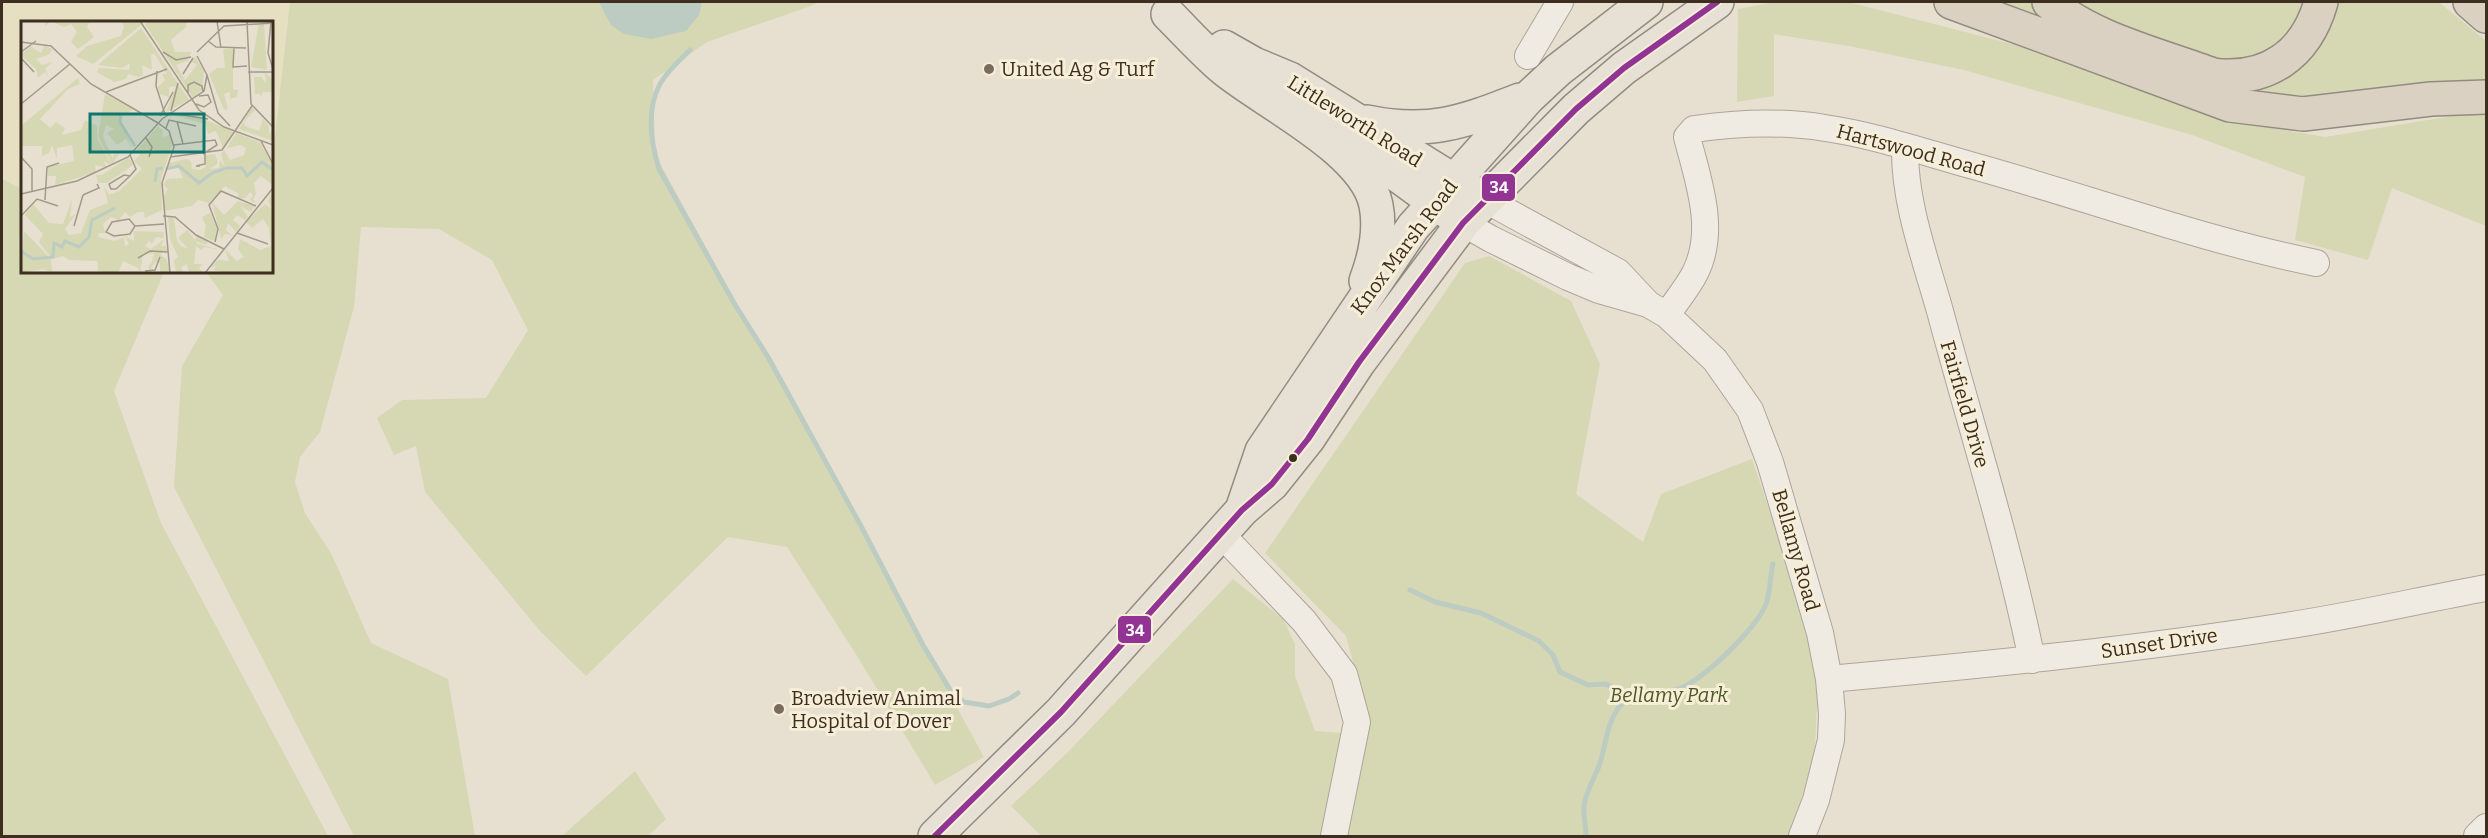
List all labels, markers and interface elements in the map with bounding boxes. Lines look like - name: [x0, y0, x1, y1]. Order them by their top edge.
- inset map: [21, 21, 273, 273]
- place label: United Ag & Turf: [1001, 57, 1156, 81]
- marker: United Ag & Turf: [982, 62, 996, 76]
- street label: Littleworth Road: [1283, 70, 1427, 172]
- street label: Hartswood Road: [1834, 119, 1988, 181]
- line badge: 34: [1481, 173, 1516, 202]
- street label: Knox Marsh Road: [1346, 175, 1463, 319]
- text: 34: [1490, 178, 1509, 197]
- street label: Fairfield Drive: [1935, 338, 1995, 470]
- unlabelled marker: [1287, 452, 1299, 464]
- street label: Bellamy Road: [1767, 486, 1825, 614]
- line badge: 34: [1117, 615, 1152, 644]
- text: 34: [1126, 621, 1145, 640]
- street label: Sunset Drive: [2099, 623, 2219, 663]
- park label: Bellamy Park: [1610, 683, 1728, 707]
- place label: Broadview Animal Hospital of Dover: [791, 686, 961, 733]
- marker: Broadview Animal Hospital of Dover: [772, 702, 786, 716]

